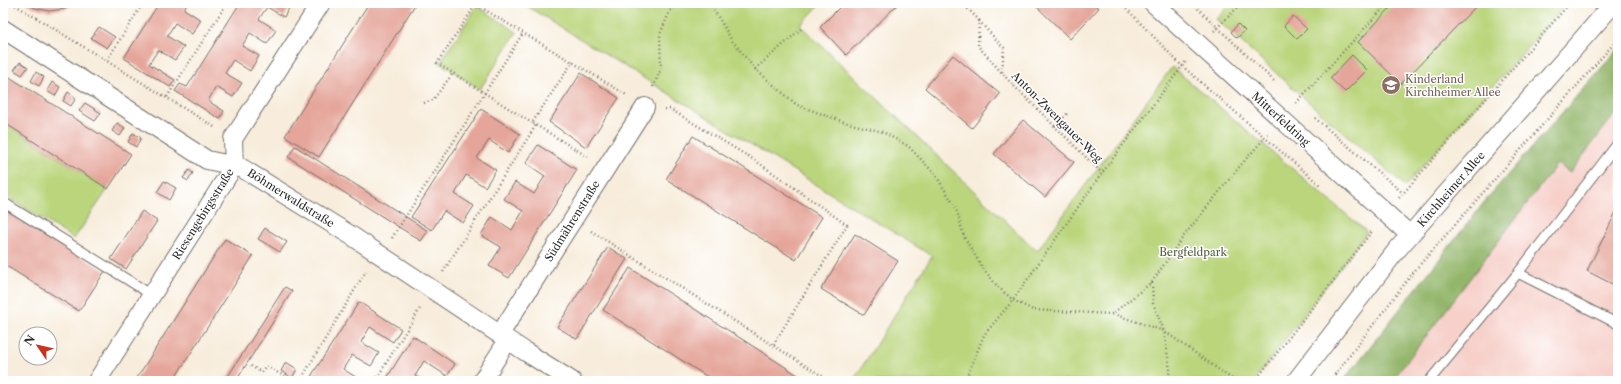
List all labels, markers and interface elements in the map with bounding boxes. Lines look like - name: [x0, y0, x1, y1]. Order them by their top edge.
- street label: Anton-Zwengauer-Weg: [1008, 68, 1105, 165]
- place label: Kinderland Kirchheimer Allee: [1405, 72, 1501, 99]
- school or university icon: Kinderland Kirchheimer Allee: [1380, 74, 1402, 96]
- street label: Mitterfeldring: [1249, 89, 1313, 149]
- street label: Kirchheimer Allee: [1414, 148, 1488, 230]
- street label: Riesengebirgsstraße: [169, 166, 237, 262]
- street label: Böhmerwaldstraße: [245, 166, 337, 230]
- street label: Südmährenstraße: [541, 178, 603, 264]
- park label: Bergfeldpark: [1159, 245, 1227, 259]
- north arrow: [18, 326, 58, 366]
- text: N: [21, 332, 38, 348]

